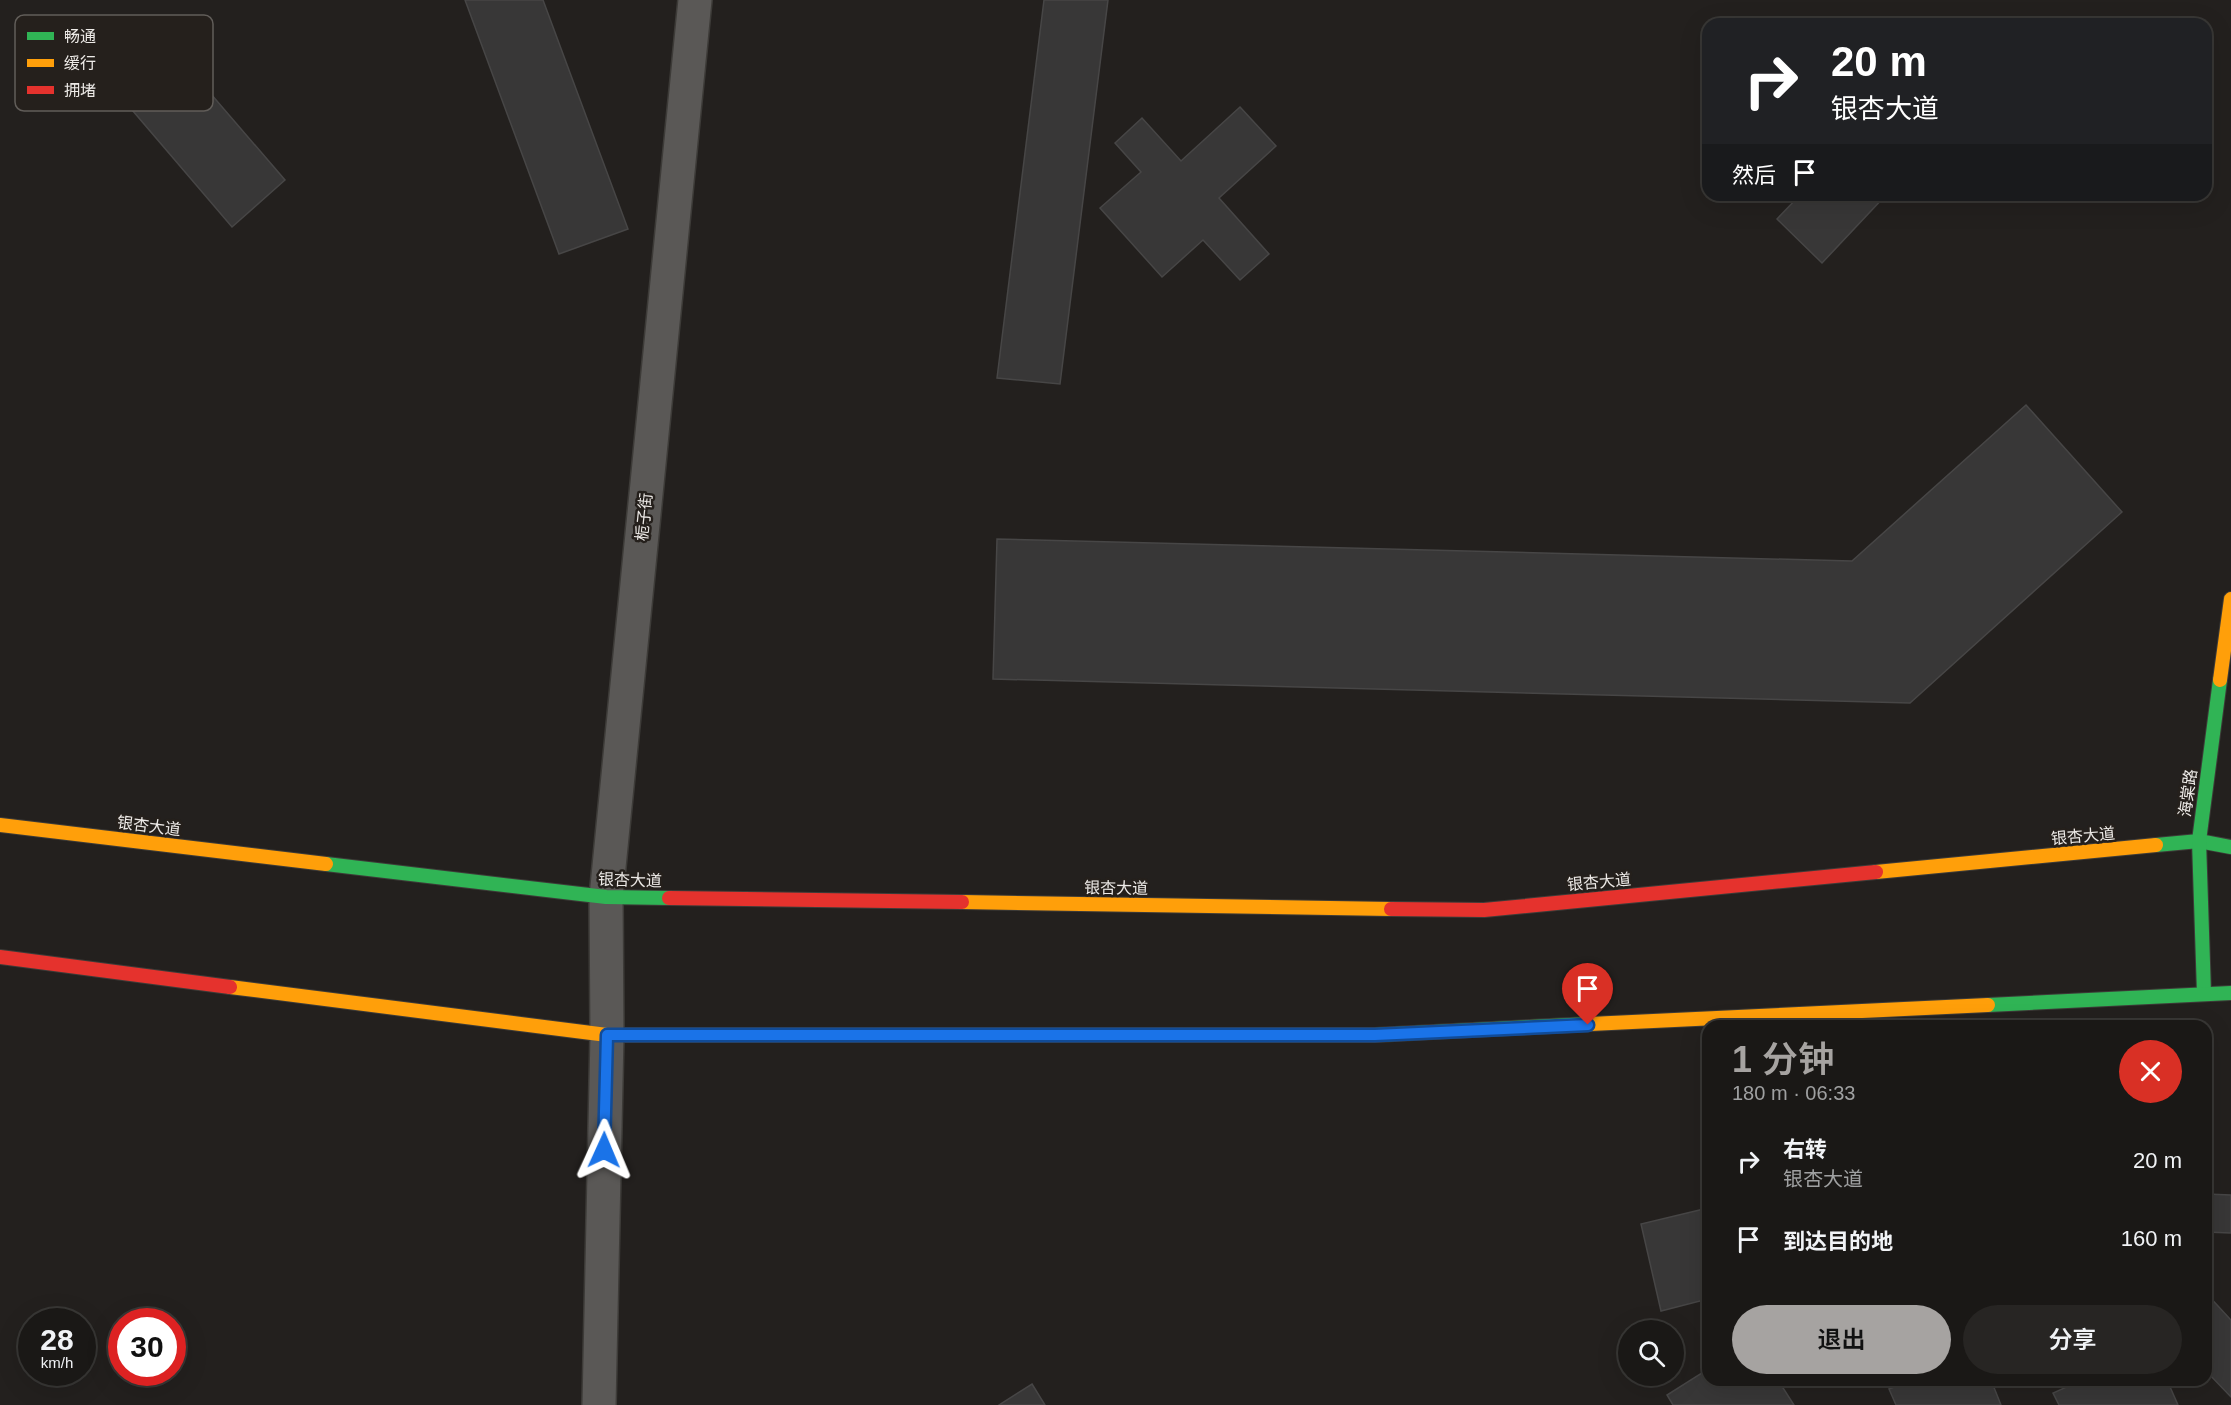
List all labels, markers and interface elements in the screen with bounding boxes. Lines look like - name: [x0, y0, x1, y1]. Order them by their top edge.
- legend: [15, 15, 213, 111]
- text: 畅通: [64, 28, 96, 45]
- text: 20 m: [1831, 38, 1927, 85]
- icon: right: [1732, 42, 1810, 120]
- text: 缓行: [64, 55, 96, 72]
- text: 拥堵: [64, 82, 96, 99]
- text: 银杏大道: [1831, 94, 1939, 124]
- icon: arrive: [1788, 156, 1821, 189]
- text: 然后: [1732, 163, 1776, 188]
- street label: 栀子街: [633, 492, 655, 542]
- street label: 海棠路: [2176, 768, 2200, 818]
- street label: 银杏大道: [116, 814, 182, 838]
- street label: 银杏大道: [2050, 825, 2116, 847]
- street label: 银杏大道: [598, 870, 662, 890]
- street label: 银杏大道: [1566, 871, 1632, 893]
- street label: 银杏大道: [1084, 879, 1148, 897]
- pin: [1562, 963, 1613, 1025]
- icon: arrive: [1571, 972, 1604, 1005]
- text: 1 分钟: [1732, 1039, 1834, 1080]
- button: close: [2119, 1040, 2182, 1103]
- text: 180 m · 06:33: [1732, 1082, 1855, 1104]
- position arrow: [572, 1118, 636, 1182]
- text: 右转: [1783, 1137, 1827, 1162]
- icon: right: [1732, 1145, 1765, 1178]
- text: 20 m: [2133, 1148, 2182, 1173]
- text: 银杏大道: [1783, 1168, 1863, 1190]
- icon: arrive: [1732, 1223, 1765, 1256]
- text: 160 m: [2121, 1226, 2182, 1251]
- text: 到达目的地: [1783, 1229, 1893, 1254]
- button: 退出: [1732, 1305, 1951, 1374]
- button: 分享: [1963, 1305, 2182, 1374]
- speed limit sign: 30: [108, 1308, 186, 1386]
- map controls: [1618, 1320, 1684, 1386]
- button: search: [1618, 1320, 1684, 1386]
- text: 28: [40, 1323, 74, 1356]
- text: km/h: [41, 1354, 73, 1371]

